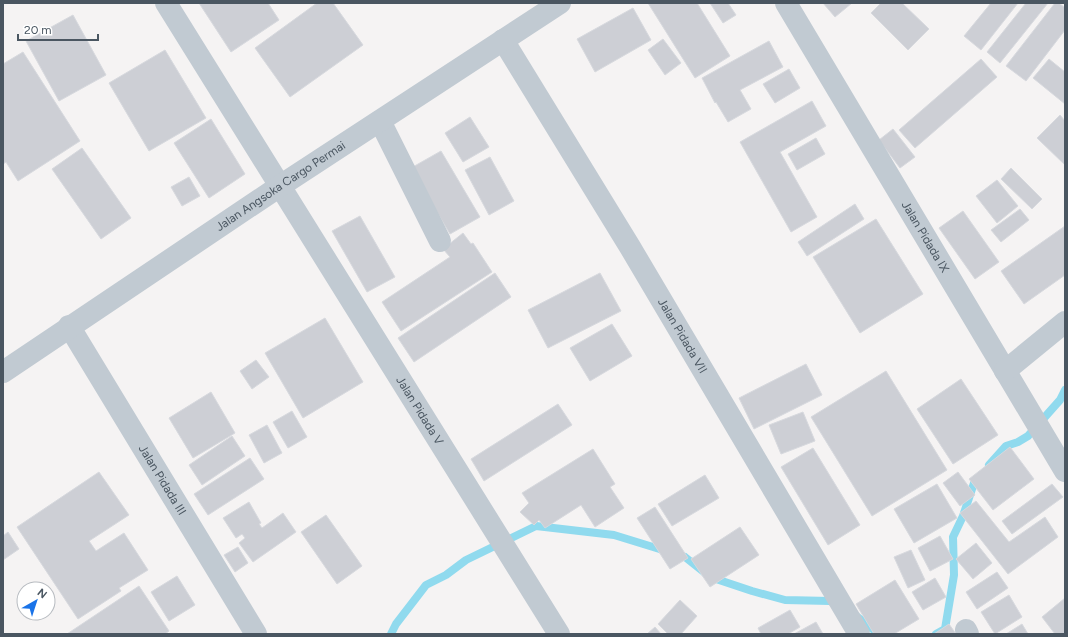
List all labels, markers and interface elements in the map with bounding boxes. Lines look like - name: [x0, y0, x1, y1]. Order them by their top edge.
- scale bar: [18, 16, 98, 42]
- text: 20 m: [24, 23, 52, 37]
- street label: Jalan Angsoka Cargo Permai: [213, 138, 348, 234]
- street label: Jalan Pidada IX: [899, 198, 952, 275]
- street label: Jalan Pidada VII: [655, 296, 710, 376]
- street label: Jalan Pidada V: [393, 374, 447, 448]
- street label: Jalan Pidada III: [136, 442, 189, 518]
- north arrow: [16, 581, 56, 621]
- text: N: [35, 586, 49, 601]

